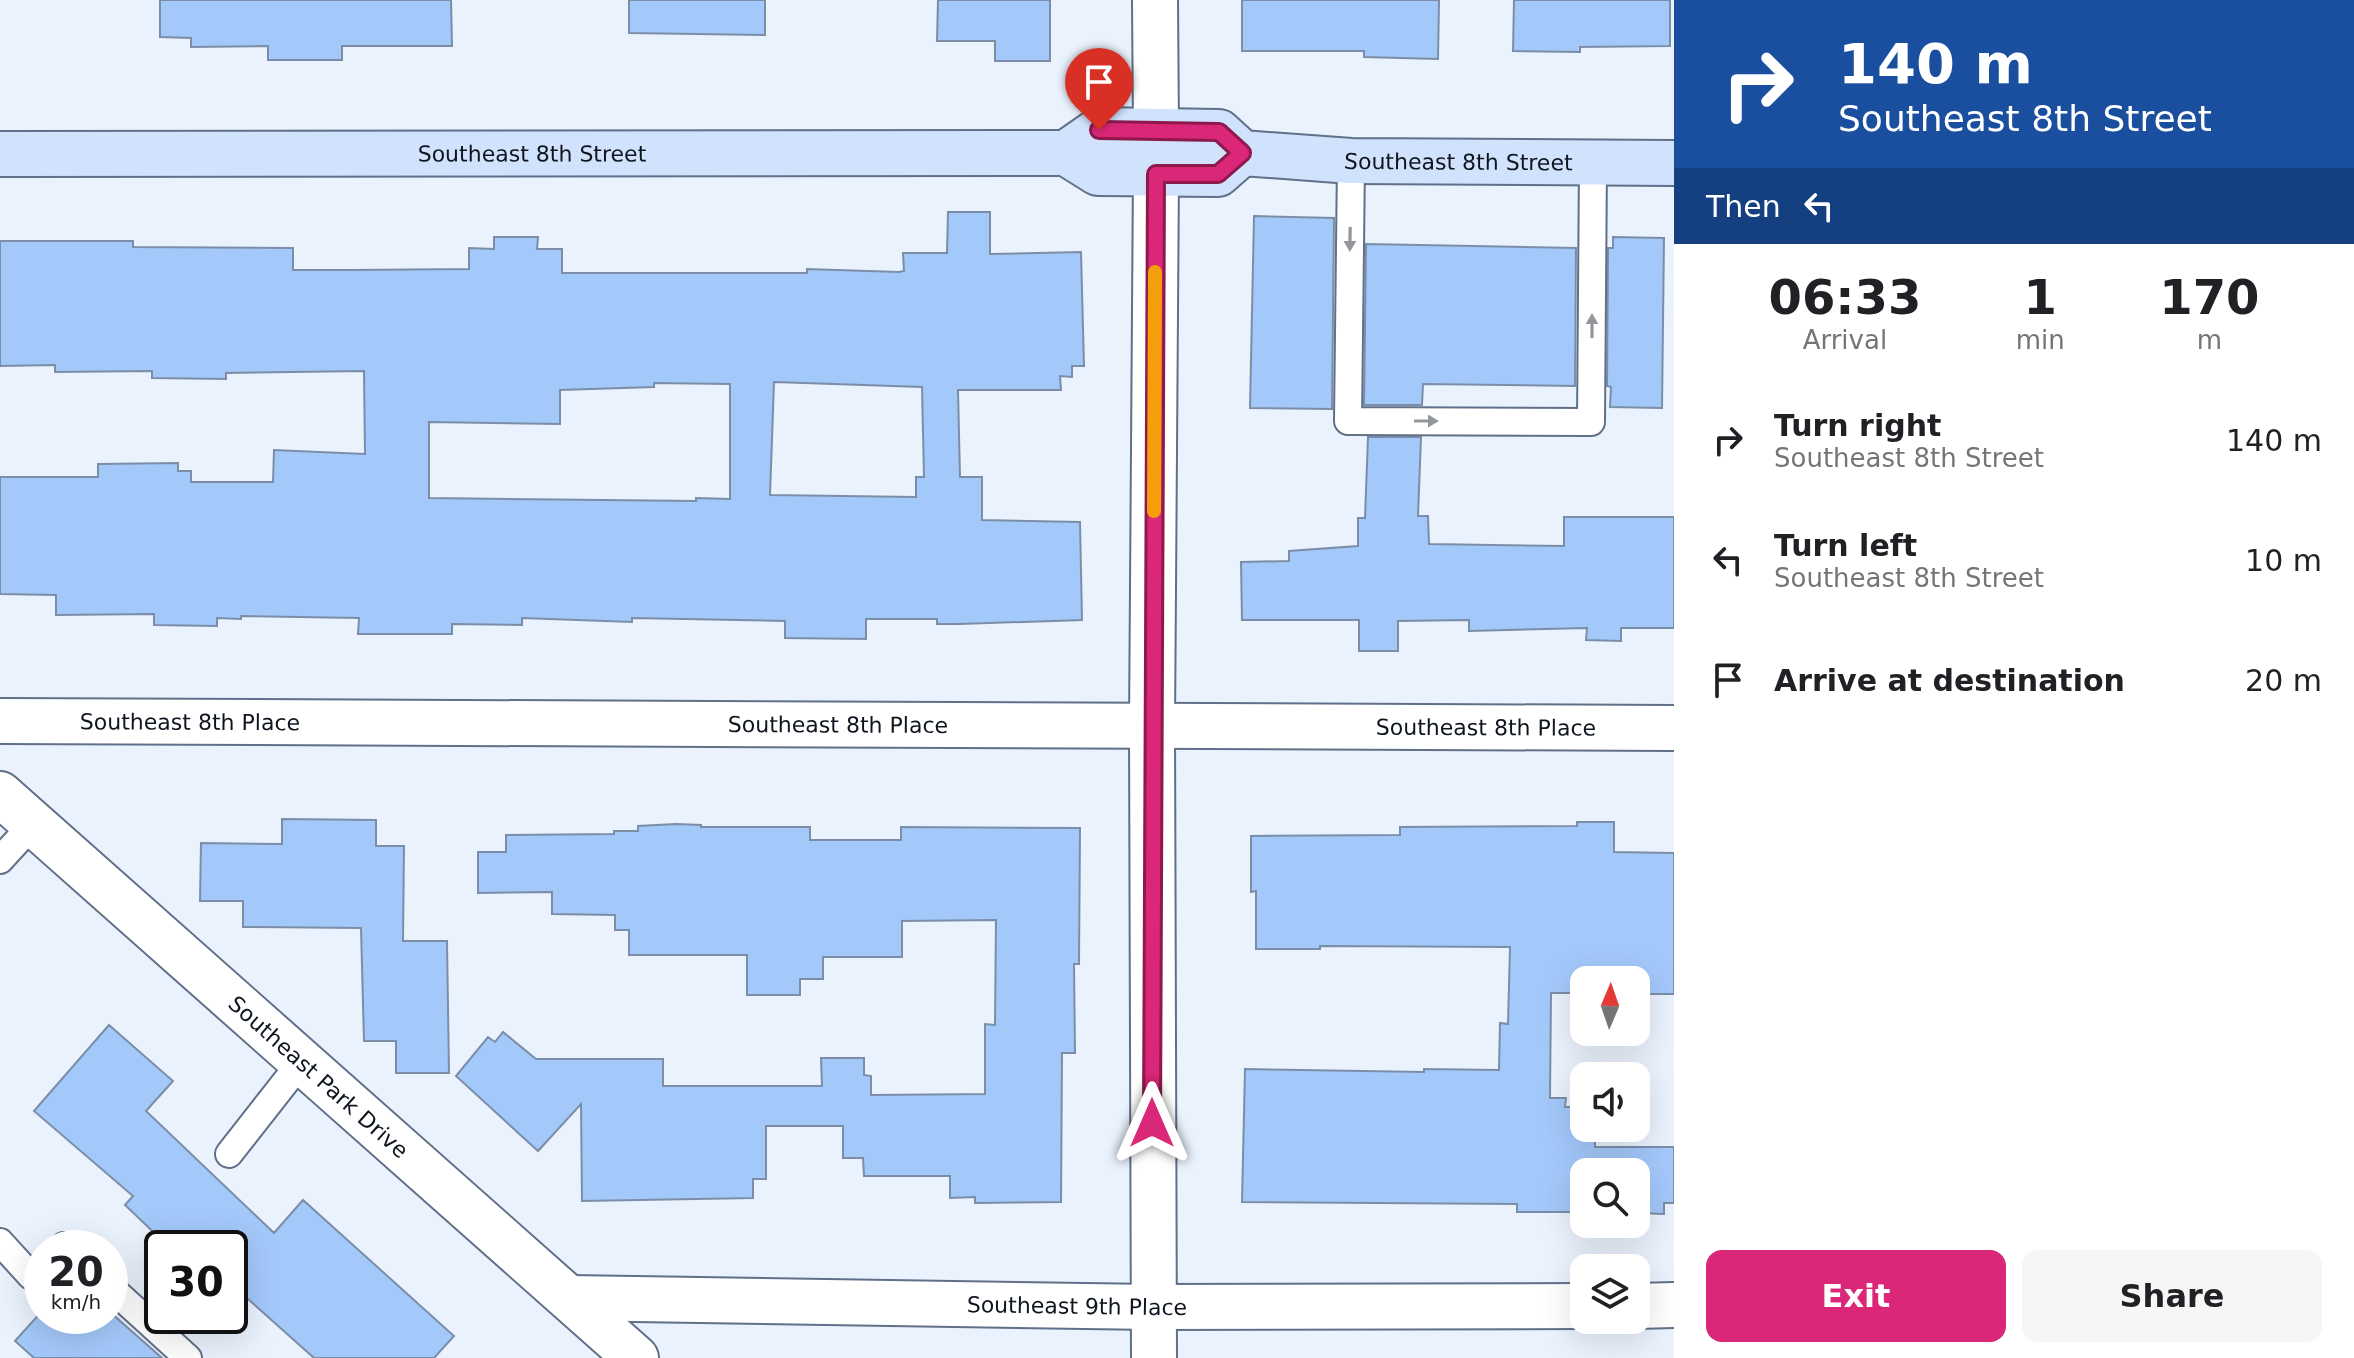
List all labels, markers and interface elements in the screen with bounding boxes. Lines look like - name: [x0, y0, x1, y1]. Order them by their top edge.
- text: 140 m: [1838, 31, 2033, 96]
- icon: right: [1706, 32, 1810, 136]
- pin: [1065, 48, 1133, 130]
- icon: arrive: [1077, 60, 1121, 104]
- text: Southeast 8th Street: [1838, 98, 2212, 139]
- street label: Southeast 8th Street: [418, 141, 647, 167]
- street label: Southeast 8th Street: [1343, 149, 1573, 175]
- icon: left: [1797, 184, 1841, 228]
- text: Then: [1706, 189, 1781, 224]
- one-way arrow: [1344, 227, 1356, 252]
- text: 06:33: [1768, 269, 1921, 325]
- text: 1: [2024, 269, 2057, 325]
- text: 170: [2159, 269, 2259, 325]
- one-way arrow: [1586, 313, 1598, 338]
- text: Arrival: [1803, 325, 1887, 355]
- text: min: [2016, 325, 2065, 355]
- text: m: [2197, 325, 2222, 355]
- text: Turn right: [1774, 408, 1941, 443]
- one-way arrow: [1414, 415, 1439, 427]
- icon: right: [1706, 418, 1750, 462]
- text: 140 m: [2226, 423, 2322, 458]
- text: Southeast 8th Street: [1774, 443, 2044, 473]
- text: Turn left: [1774, 528, 1917, 563]
- icon: left: [1706, 538, 1750, 582]
- text: 10 m: [2245, 543, 2322, 578]
- text: Southeast 8th Street: [1774, 563, 2044, 593]
- icon: arrive: [1706, 658, 1750, 702]
- text: Arrive at destination: [1774, 663, 2125, 698]
- text: 20 m: [2245, 663, 2322, 698]
- street label: Southeast 8th Place: [80, 709, 300, 735]
- street label: Southeast 8th Place: [728, 712, 948, 738]
- street label: Southeast 8th Place: [1376, 715, 1596, 741]
- north arrow: [1570, 966, 1650, 1046]
- map controls: [1570, 966, 1650, 1334]
- street label: Southeast Park Drive: [224, 991, 413, 1163]
- button: sound: [1570, 1062, 1650, 1142]
- position arrow: [1110, 1081, 1194, 1165]
- button: search: [1570, 1158, 1650, 1238]
- speed limit sign: 30: [144, 1230, 248, 1334]
- text: 20: [48, 1249, 104, 1295]
- button: Exit: [1706, 1250, 2006, 1342]
- button: Share: [2022, 1250, 2322, 1342]
- button: layers: [1570, 1254, 1650, 1334]
- text: km/h: [51, 1290, 101, 1314]
- street label: Southeast 9th Place: [967, 1292, 1187, 1320]

